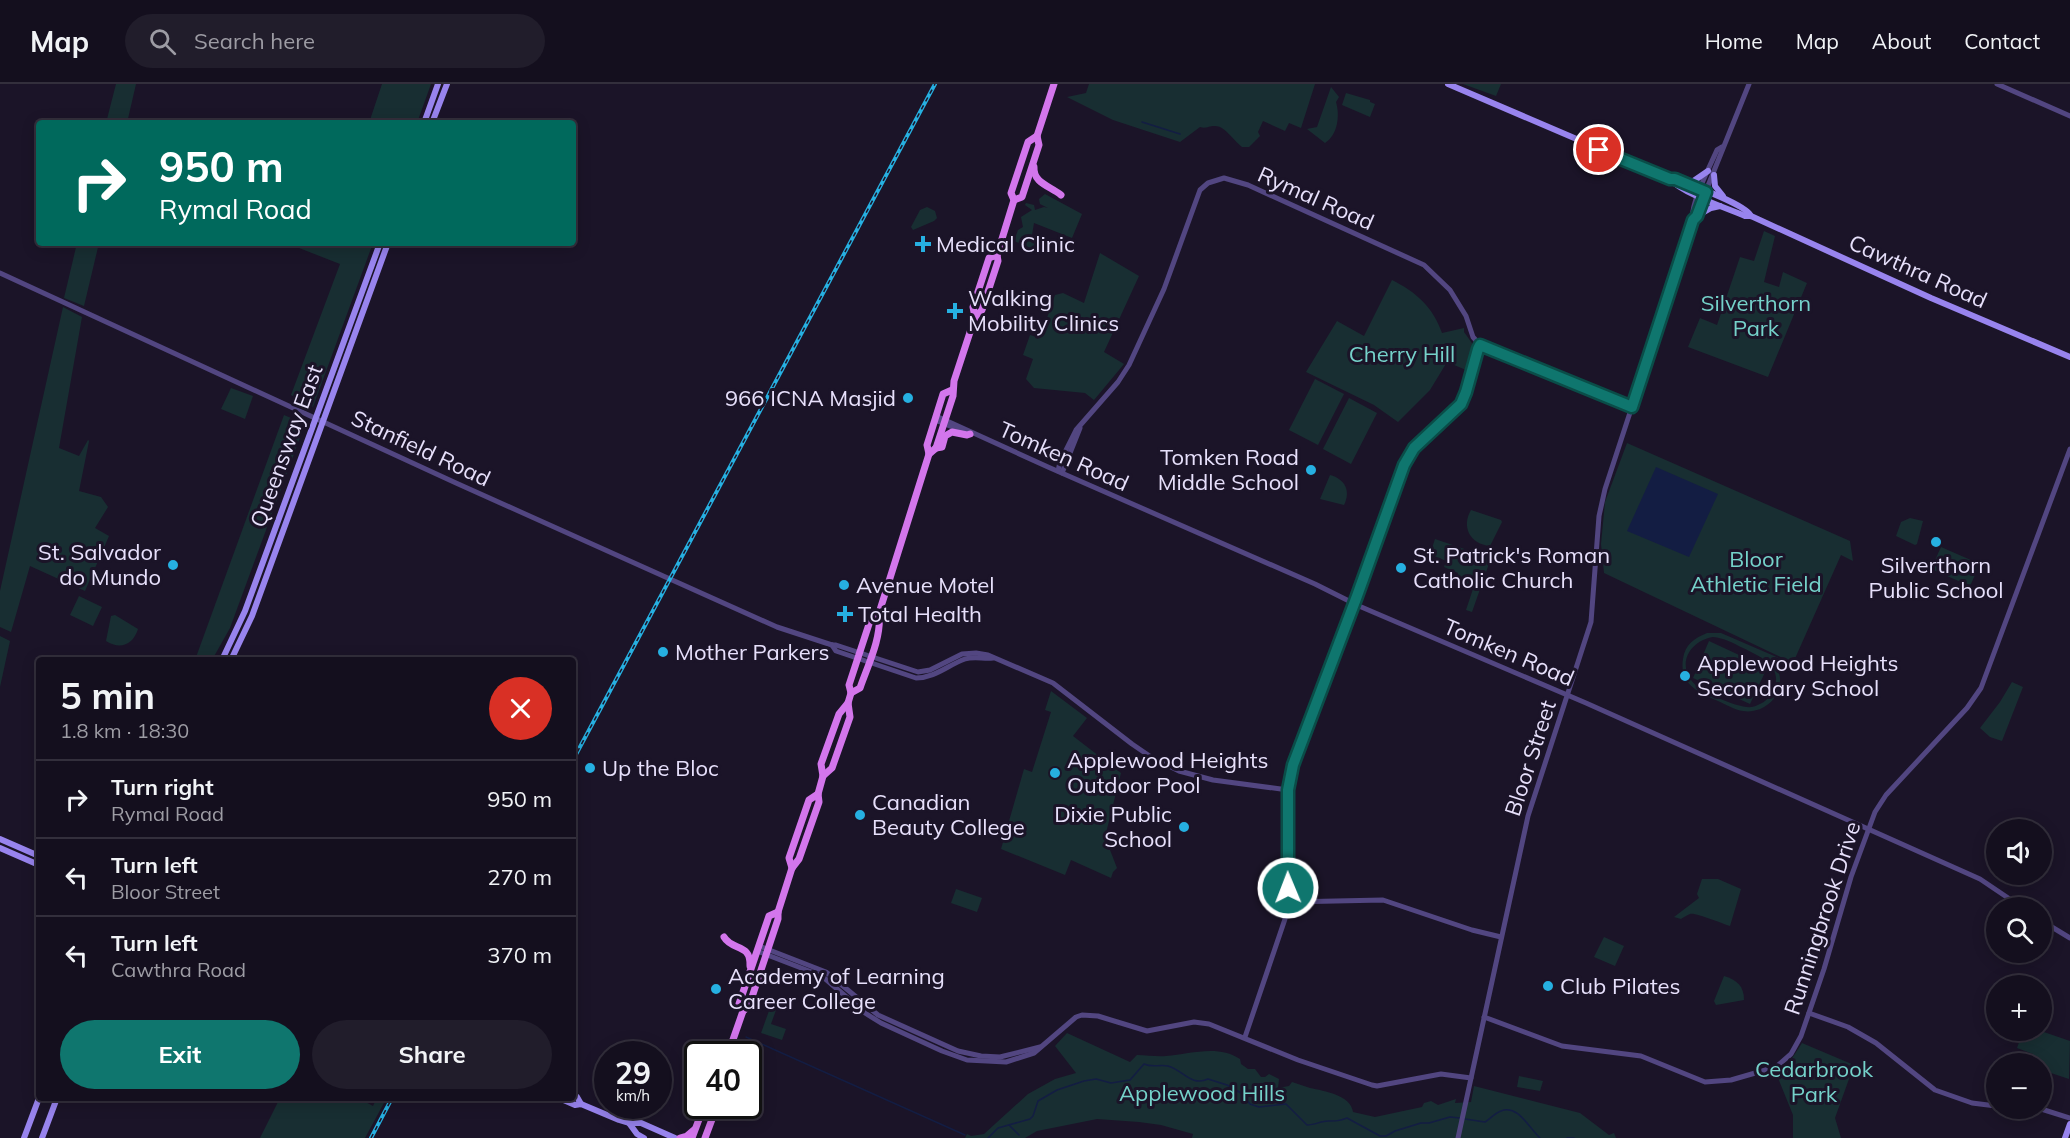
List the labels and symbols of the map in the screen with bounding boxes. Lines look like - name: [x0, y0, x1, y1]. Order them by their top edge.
- pin: [1573, 124, 1624, 175]
- street label: Rymal Road: [1254, 160, 1378, 236]
- street label: Cawthra Road: [1845, 228, 1991, 314]
- place label: Medical Clinic: [936, 230, 1075, 258]
- marker: Medical Clinic: [914, 235, 932, 253]
- place label: Walking Mobility Clinics: [968, 284, 1119, 337]
- park label: Silverthorn Park: [1701, 289, 1811, 342]
- marker: Walking Mobility Clinics: [946, 302, 964, 320]
- park label: Cherry Hill: [1349, 340, 1455, 368]
- street label: Queensway East: [244, 361, 329, 531]
- place label: 966 ICNA Masjid: [725, 384, 896, 412]
- marker: 966 ICNA Masjid: [901, 391, 915, 405]
- street label: Stanfield Road: [347, 404, 495, 492]
- street label: Tomken Road: [995, 415, 1133, 497]
- place label: Tomken Road Middle School: [1158, 443, 1299, 496]
- marker: Tomken Road Middle School: [1304, 463, 1318, 477]
- marker: Silverthorn Public School: [1929, 535, 1943, 549]
- place label: St. Salvador do Mundo: [38, 538, 161, 591]
- place label: St. Patrick's Roman Catholic Church: [1413, 541, 1610, 594]
- park label: Bloor Athletic Field: [1690, 545, 1822, 598]
- place label: Silverthorn Public School: [1868, 551, 2004, 604]
- marker: St. Salvador do Mundo: [166, 558, 180, 572]
- marker: St. Patrick's Roman Catholic Church: [1394, 561, 1408, 575]
- place label: Avenue Motel: [856, 571, 995, 599]
- marker: Avenue Motel: [837, 578, 851, 592]
- place label: Total Health: [858, 600, 982, 628]
- marker: Total Health: [836, 605, 854, 623]
- street label: Tomken Road: [1440, 612, 1578, 692]
- place label: Mother Parkers: [675, 638, 829, 666]
- marker: Mother Parkers: [656, 645, 670, 659]
- place label: Applewood Heights Secondary School: [1697, 649, 1898, 702]
- marker: Applewood Heights Secondary School: [1678, 669, 1692, 683]
- street label: Bloor Street: [1498, 696, 1562, 819]
- place label: Applewood Heights Outdoor Pool: [1067, 746, 1268, 799]
- place label: Up the Bloc: [602, 754, 719, 782]
- marker: Up the Bloc: [583, 761, 597, 775]
- marker: Applewood Heights Outdoor Pool: [1048, 766, 1062, 780]
- place label: Canadian Beauty College: [872, 788, 1025, 841]
- place label: Dixie Public School: [1054, 800, 1172, 853]
- marker: Canadian Beauty College: [853, 808, 867, 822]
- street label: Runningbrook Drive: [1778, 818, 1866, 1018]
- marker: Dixie Public School: [1177, 820, 1191, 834]
- position arrow: [1256, 856, 1320, 920]
- place label: Academy of Learning Career College: [728, 962, 945, 1015]
- place label: Club Pilates: [1560, 972, 1680, 1000]
- marker: Club Pilates: [1541, 979, 1555, 993]
- marker: Academy of Learning Career College: [709, 982, 723, 996]
- speed limit sign: 40: [684, 1041, 762, 1119]
- park label: Cedarbrook Park: [1755, 1055, 1874, 1108]
- park label: Applewood Hills: [1119, 1079, 1285, 1107]

